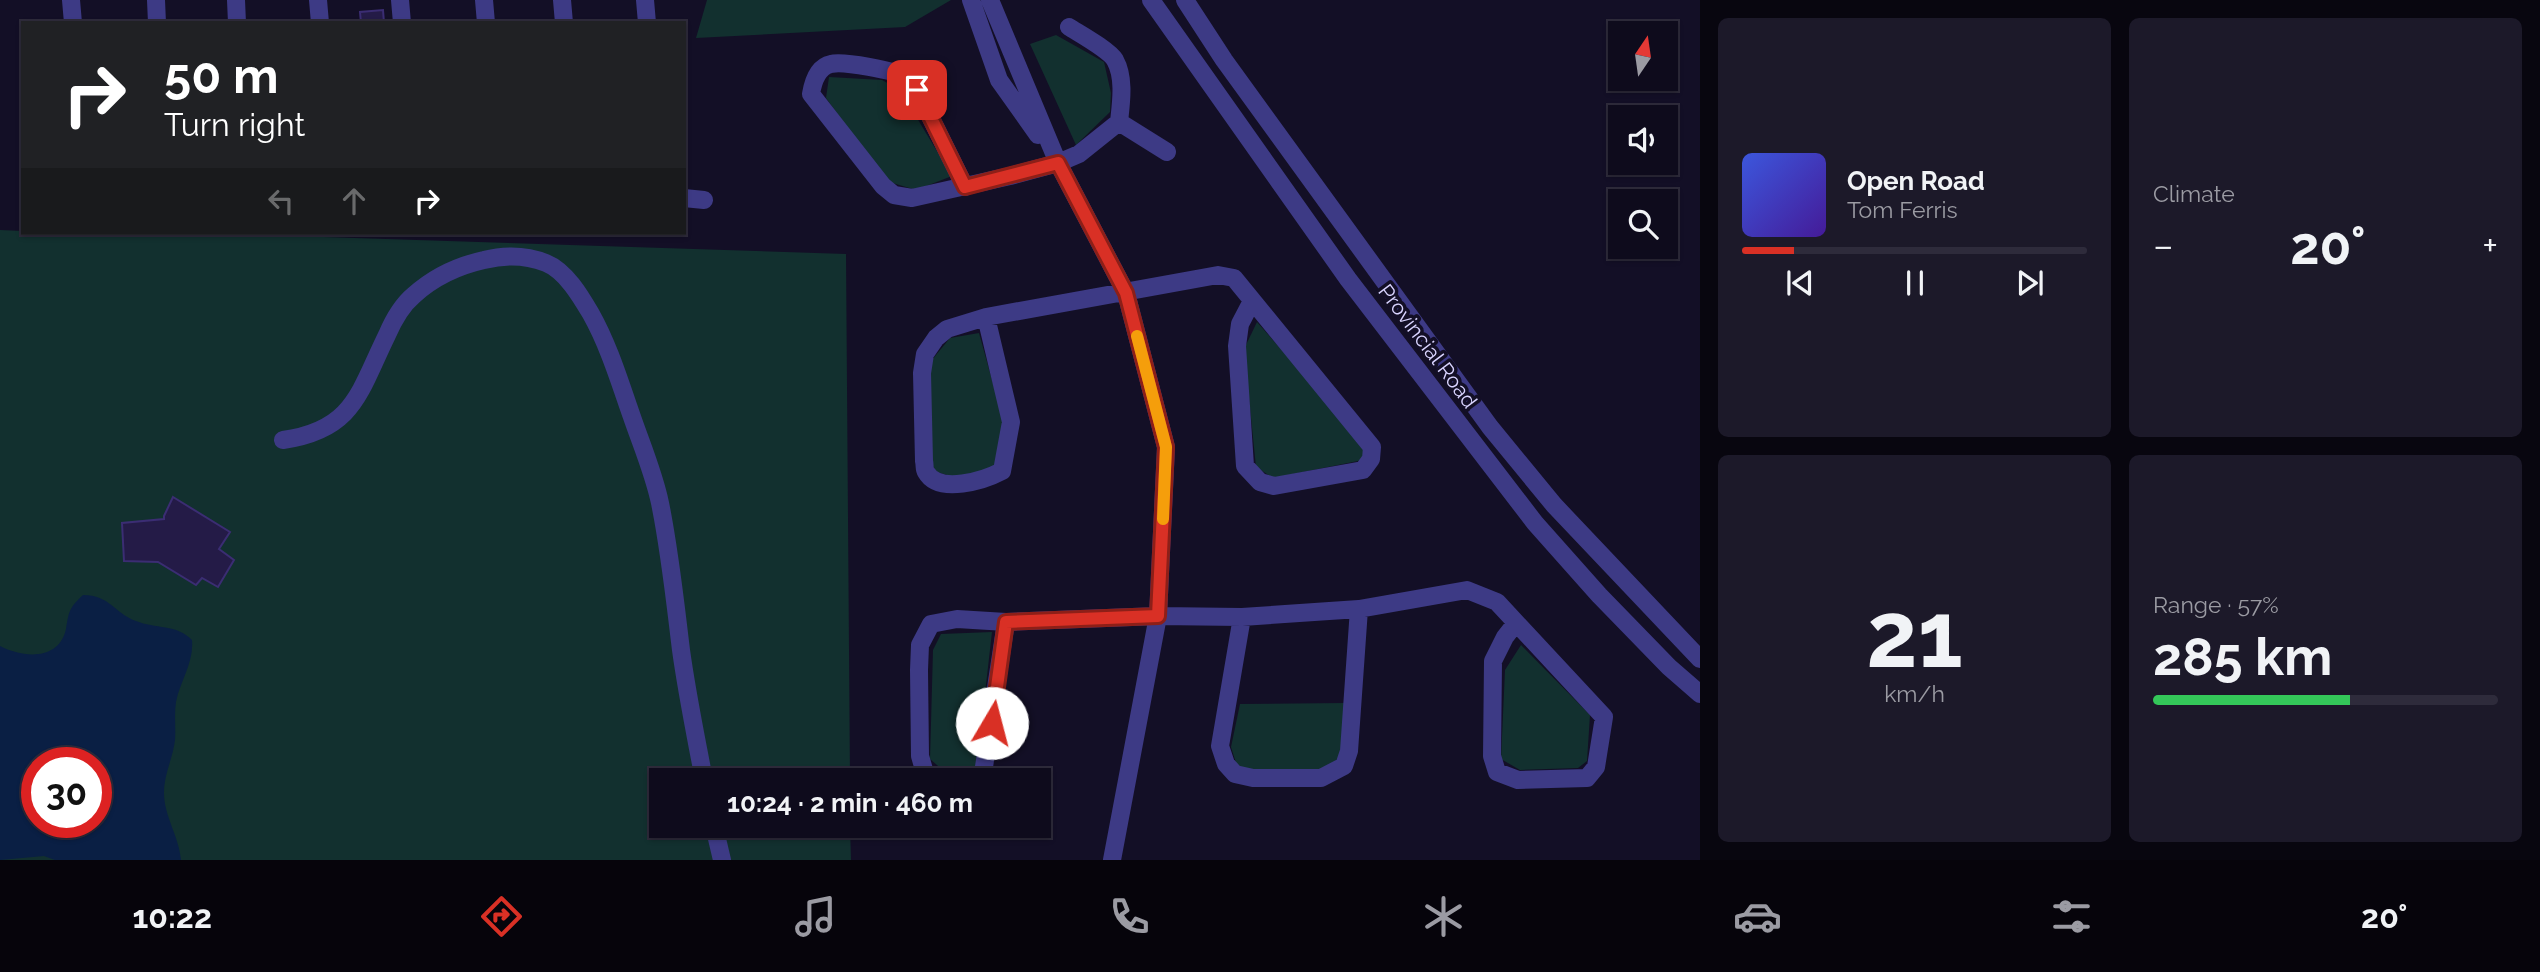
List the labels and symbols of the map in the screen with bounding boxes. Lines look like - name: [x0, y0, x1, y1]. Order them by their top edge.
- north arrow: [1608, 21, 1678, 91]
- pin: [887, 60, 947, 120]
- street label: Provincial Road: [1373, 279, 1483, 413]
- position arrow: [955, 686, 1029, 760]
- speed limit sign: 30: [21, 747, 112, 838]

